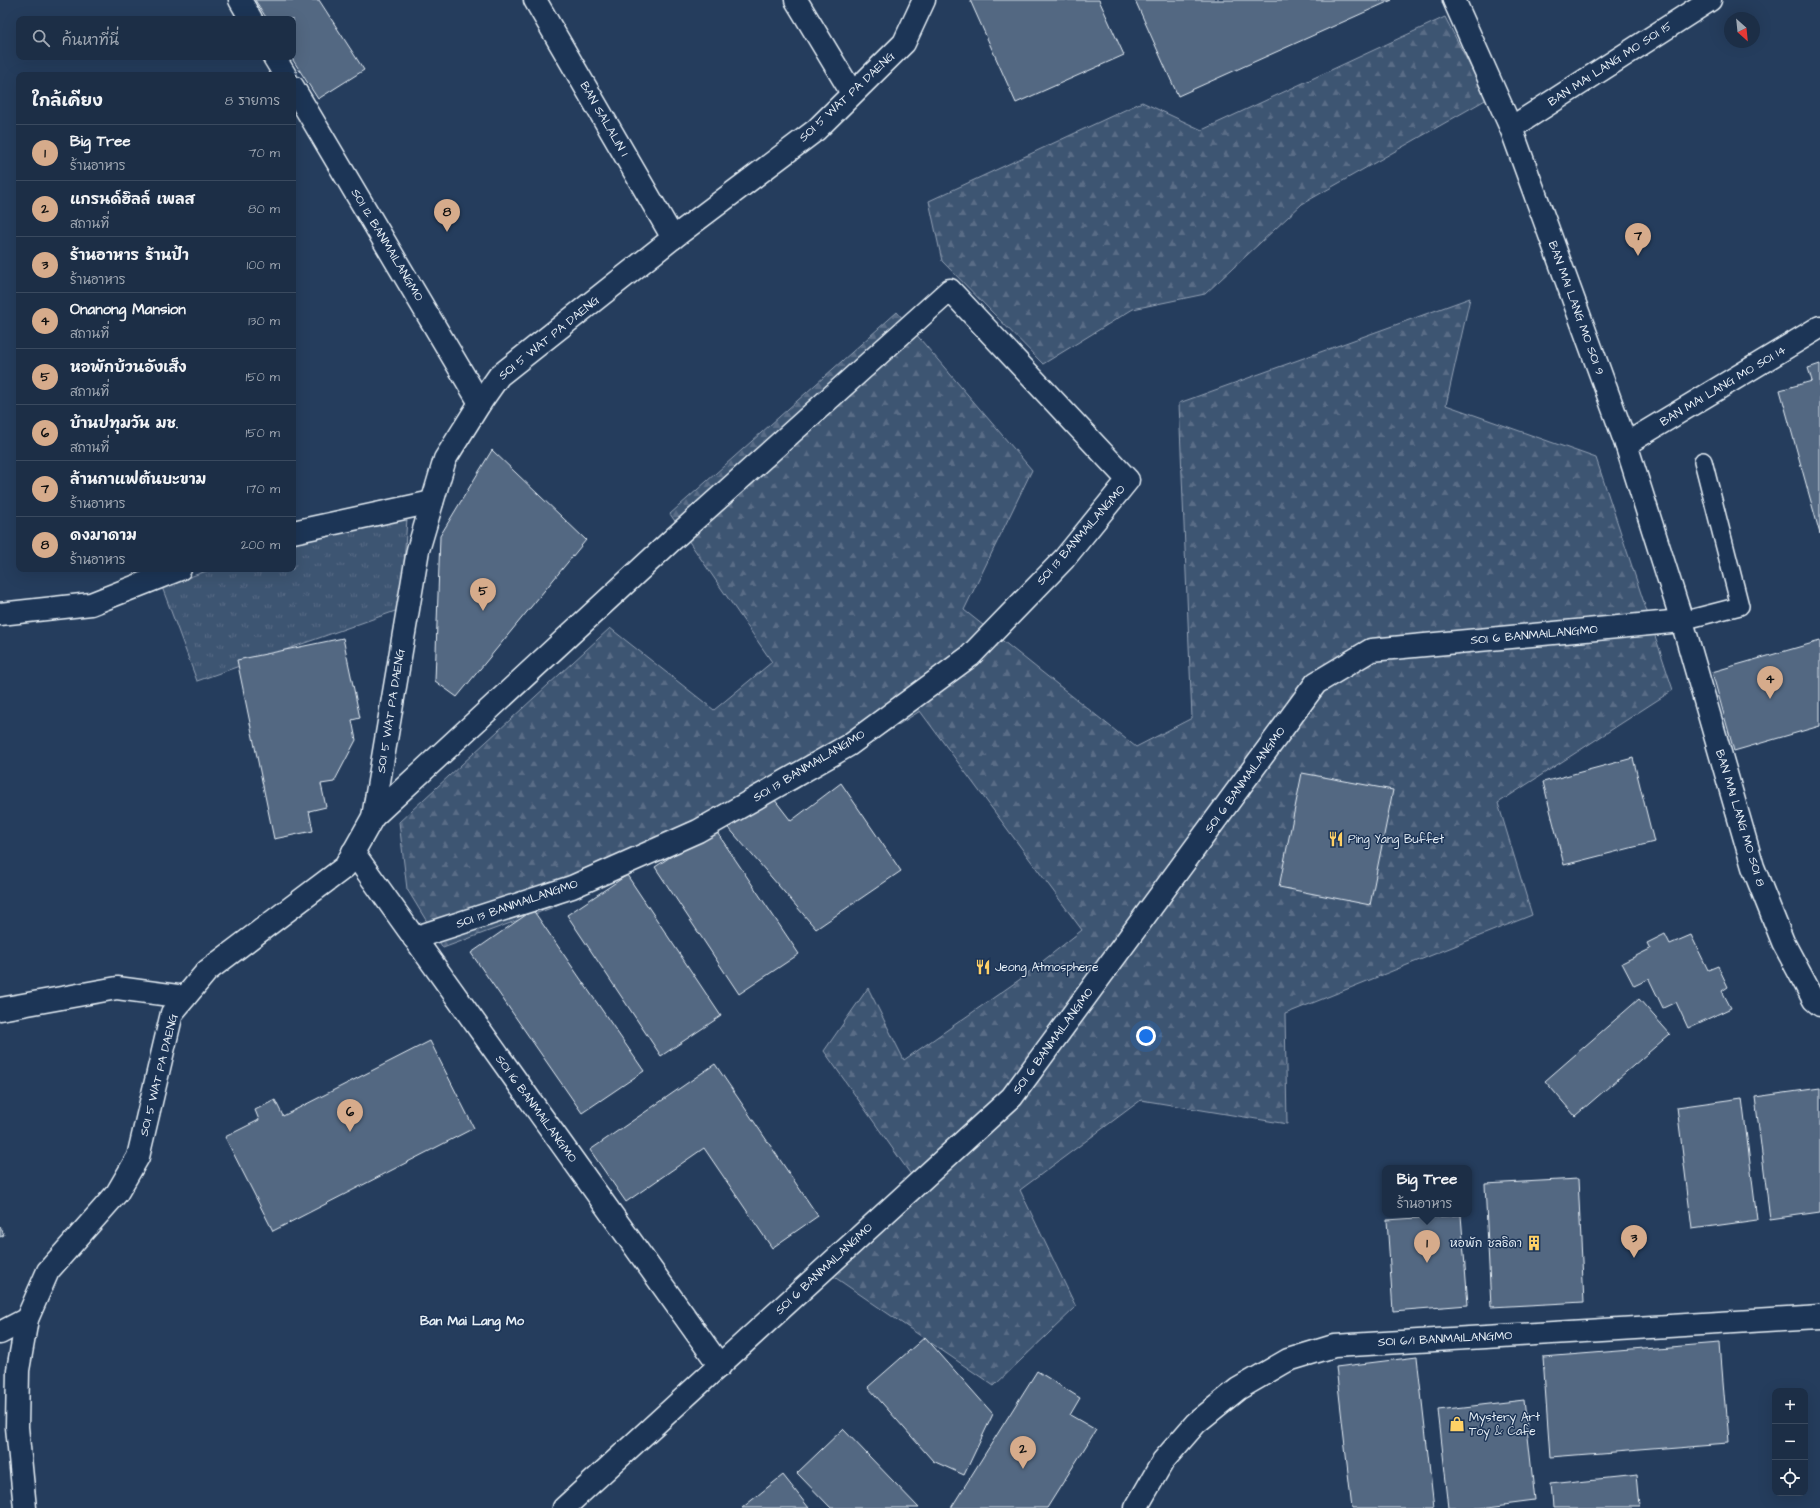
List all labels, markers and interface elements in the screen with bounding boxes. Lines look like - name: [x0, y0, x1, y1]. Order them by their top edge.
- north arrow: [1724, 12, 1760, 48]
- search box: [16, 16, 296, 60]
- street label: BAN MAI LANG MO SOI 15: [1545, 17, 1676, 111]
- icon: search: [30, 27, 52, 49]
- text: ค้นหาที่นี่: [62, 30, 119, 51]
- street label: SOI 5 WAT PA DAENG: [795, 48, 899, 146]
- street label: BAN SALALIN 1: [576, 78, 633, 160]
- text: ใกล้เคียง: [32, 89, 103, 113]
- text: 8 รายการ: [225, 92, 280, 110]
- text: Big Tree: [70, 131, 131, 152]
- text: 1: [44, 144, 46, 162]
- text: 70 m: [248, 144, 280, 162]
- text: ร้านอาหาร: [70, 157, 126, 175]
- street label: SOI 12 BANMAILANGMO: [347, 186, 427, 304]
- text: แกรนด์ฮิลล์ เพลส: [70, 189, 194, 210]
- pin: 8: [434, 199, 460, 232]
- text: 2: [41, 200, 49, 218]
- text: 80 m: [248, 200, 280, 218]
- text: สถานที่: [70, 215, 109, 233]
- pin: 7: [1625, 223, 1651, 256]
- street label: BAN MAI LANG MO SOI 9: [1544, 239, 1608, 377]
- text: ร้านอาหาร ร้านป้า: [70, 245, 189, 266]
- text: 3: [42, 256, 48, 274]
- text: 100 m: [247, 256, 280, 274]
- text: ร้านอาหาร: [70, 271, 126, 289]
- street label: SOI 5 WAT PA DAENG: [495, 291, 604, 384]
- text: Onanong Mansion: [70, 299, 186, 320]
- text: 4: [41, 312, 49, 330]
- text: 130 m: [248, 312, 280, 330]
- text: สถานที่: [70, 325, 109, 343]
- street label: BAN MAI LANG MO SOI 14: [1657, 342, 1789, 430]
- text: หอพักบ้วนอังเส็ง: [70, 357, 187, 378]
- text: 5: [40, 368, 50, 386]
- text: 150 m: [246, 368, 280, 386]
- text: สถานที่: [70, 383, 109, 401]
- text: บ้านปทุมวัน มช.: [70, 413, 178, 434]
- text: 6: [41, 424, 49, 442]
- text: 150 m: [246, 424, 280, 442]
- text: สถานที่: [70, 439, 109, 457]
- text: ล้านกาแฟต้นบะขาม: [70, 469, 206, 490]
- text: 7: [41, 480, 49, 498]
- text: 170 m: [247, 480, 280, 498]
- street label: SOI 13 BANMAILANGMO: [1033, 481, 1129, 589]
- text: ร้านอาหาร: [70, 495, 126, 513]
- text: ดงมาดาม: [70, 525, 137, 546]
- text: 8: [41, 536, 49, 554]
- text: 200 m: [241, 536, 280, 554]
- text: ร้านอาหาร: [70, 551, 126, 569]
- pin: 5: [470, 578, 496, 611]
- street label: SOI 6 BANMAILANGMO: [1470, 621, 1598, 649]
- street label: SOI 5 WAT PA DAENG: [373, 647, 409, 774]
- pin: 4: [1757, 666, 1783, 699]
- street label: SOI 6 BANMAILANGMO: [1201, 723, 1289, 837]
- street label: SOI 13 BANMAILANGMO: [750, 726, 868, 806]
- street label: BAN MAI LANG MO SOI 8: [1711, 747, 1769, 889]
- restaurant icon: Ping Yang Buffet: [1327, 830, 1345, 848]
- place label: Ping Yang Buffet: [1348, 831, 1444, 849]
- street label: SOI 13 BANMAILANGMO: [454, 875, 580, 933]
- restaurant icon: Jeong Atmosphere: [974, 958, 992, 976]
- place label: Jeong Atmosphere: [995, 959, 1099, 977]
- street label: SOI 6 BANMAILANGMO: [1009, 984, 1097, 1098]
- street label: SOI 5 WAT PA DAENG: [136, 1011, 183, 1138]
- your location: [1136, 1026, 1156, 1046]
- street label: SOI 16 BANMAILANGMO: [491, 1052, 581, 1166]
- pin: 6: [337, 1099, 363, 1132]
- popup: [1382, 1165, 1472, 1217]
- text: Big Tree: [1397, 1169, 1457, 1190]
- text: ร้านอาหาร: [1397, 1195, 1453, 1213]
- street label: SOI 6 BANMAILANGMO: [772, 1219, 876, 1319]
- pin: 3: [1621, 1225, 1647, 1258]
- pin: 1: [1414, 1230, 1440, 1263]
- building icon: หอพัก ชลธิดา: [1525, 1234, 1543, 1252]
- place label: หอพัก ชลธิดา: [1450, 1235, 1522, 1252]
- district label: Ban Mai Lang Mo: [420, 1312, 525, 1332]
- street label: SOI 6/1 BANMAILANGMO: [1377, 1327, 1513, 1351]
- map controls: [1772, 1388, 1808, 1496]
- button: +: [1772, 1388, 1808, 1424]
- place label: Mystery Art Toy & Cafe: [1469, 1409, 1540, 1441]
- shop icon: Mystery Art Toy & Cafe: [1448, 1415, 1466, 1433]
- button: −: [1772, 1424, 1808, 1460]
- pin: 2: [1010, 1436, 1036, 1469]
- button: locate: [1772, 1460, 1808, 1496]

